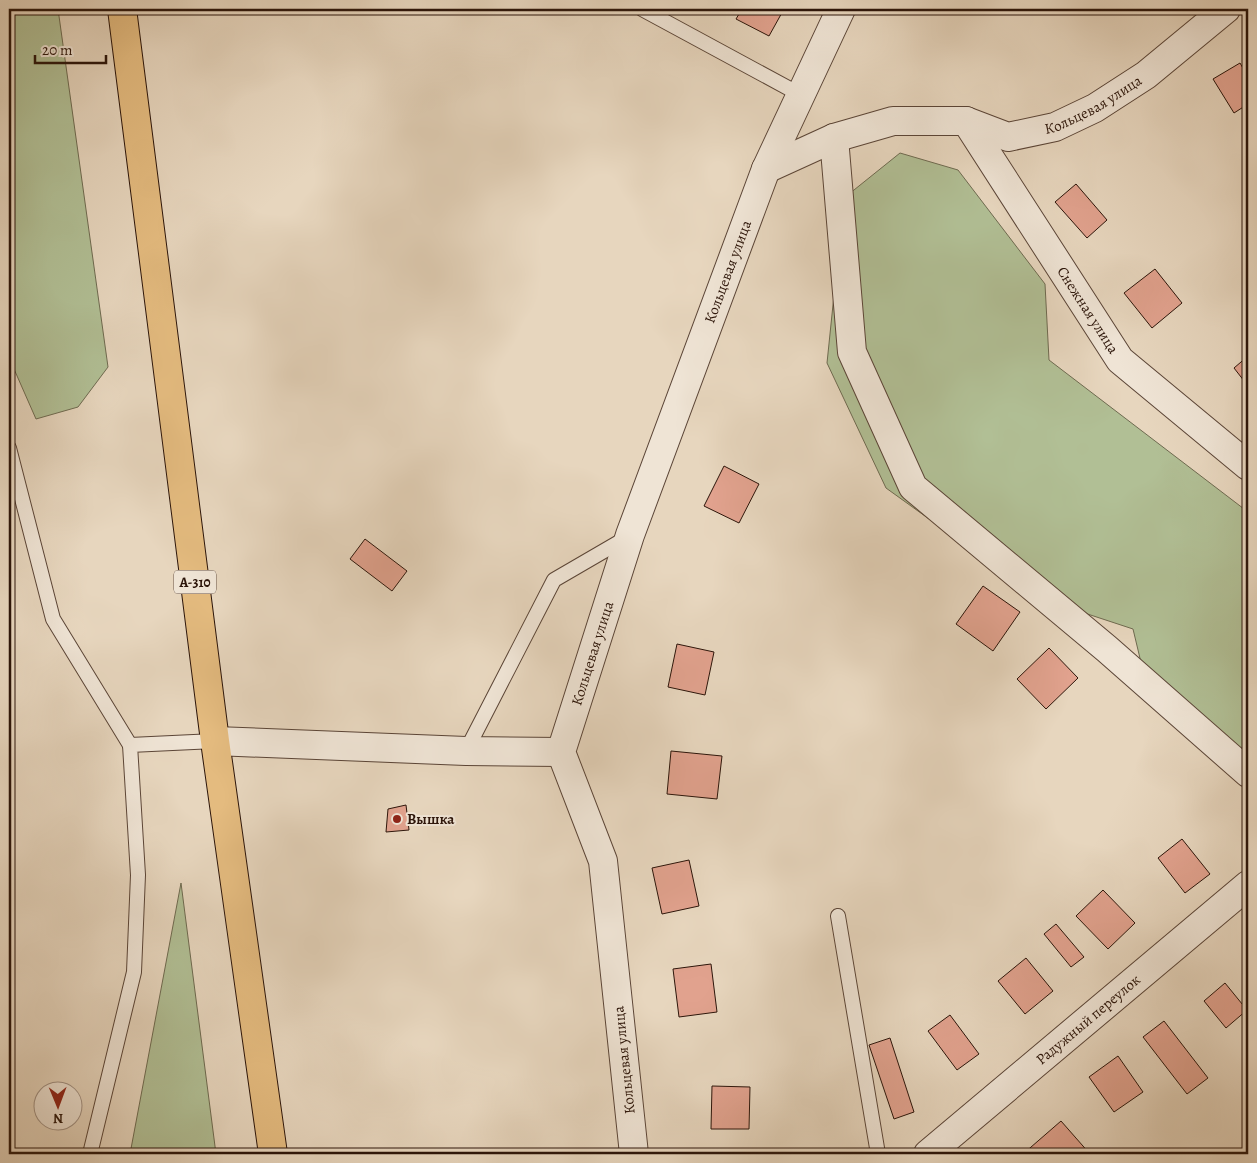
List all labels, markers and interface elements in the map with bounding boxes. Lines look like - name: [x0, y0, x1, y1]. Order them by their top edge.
- scale bar: [35, 32, 106, 64]
- text: 20 m: [42, 40, 73, 60]
- street label: Кольцевая улица: [1043, 70, 1146, 139]
- street label: Кольцевая улица: [700, 217, 756, 326]
- street label: Снежная улица: [1052, 263, 1123, 358]
- road number: А-310: [174, 570, 216, 594]
- street label: Кольцевая улица: [566, 598, 618, 708]
- place label: Вышка: [407, 809, 455, 829]
- marker: Вышка: [391, 813, 403, 825]
- street label: Радужный переулок: [1032, 970, 1145, 1069]
- street label: Кольцевая улица: [608, 1005, 640, 1115]
- north arrow: [32, 1080, 82, 1130]
- text: N: [53, 1109, 63, 1128]

